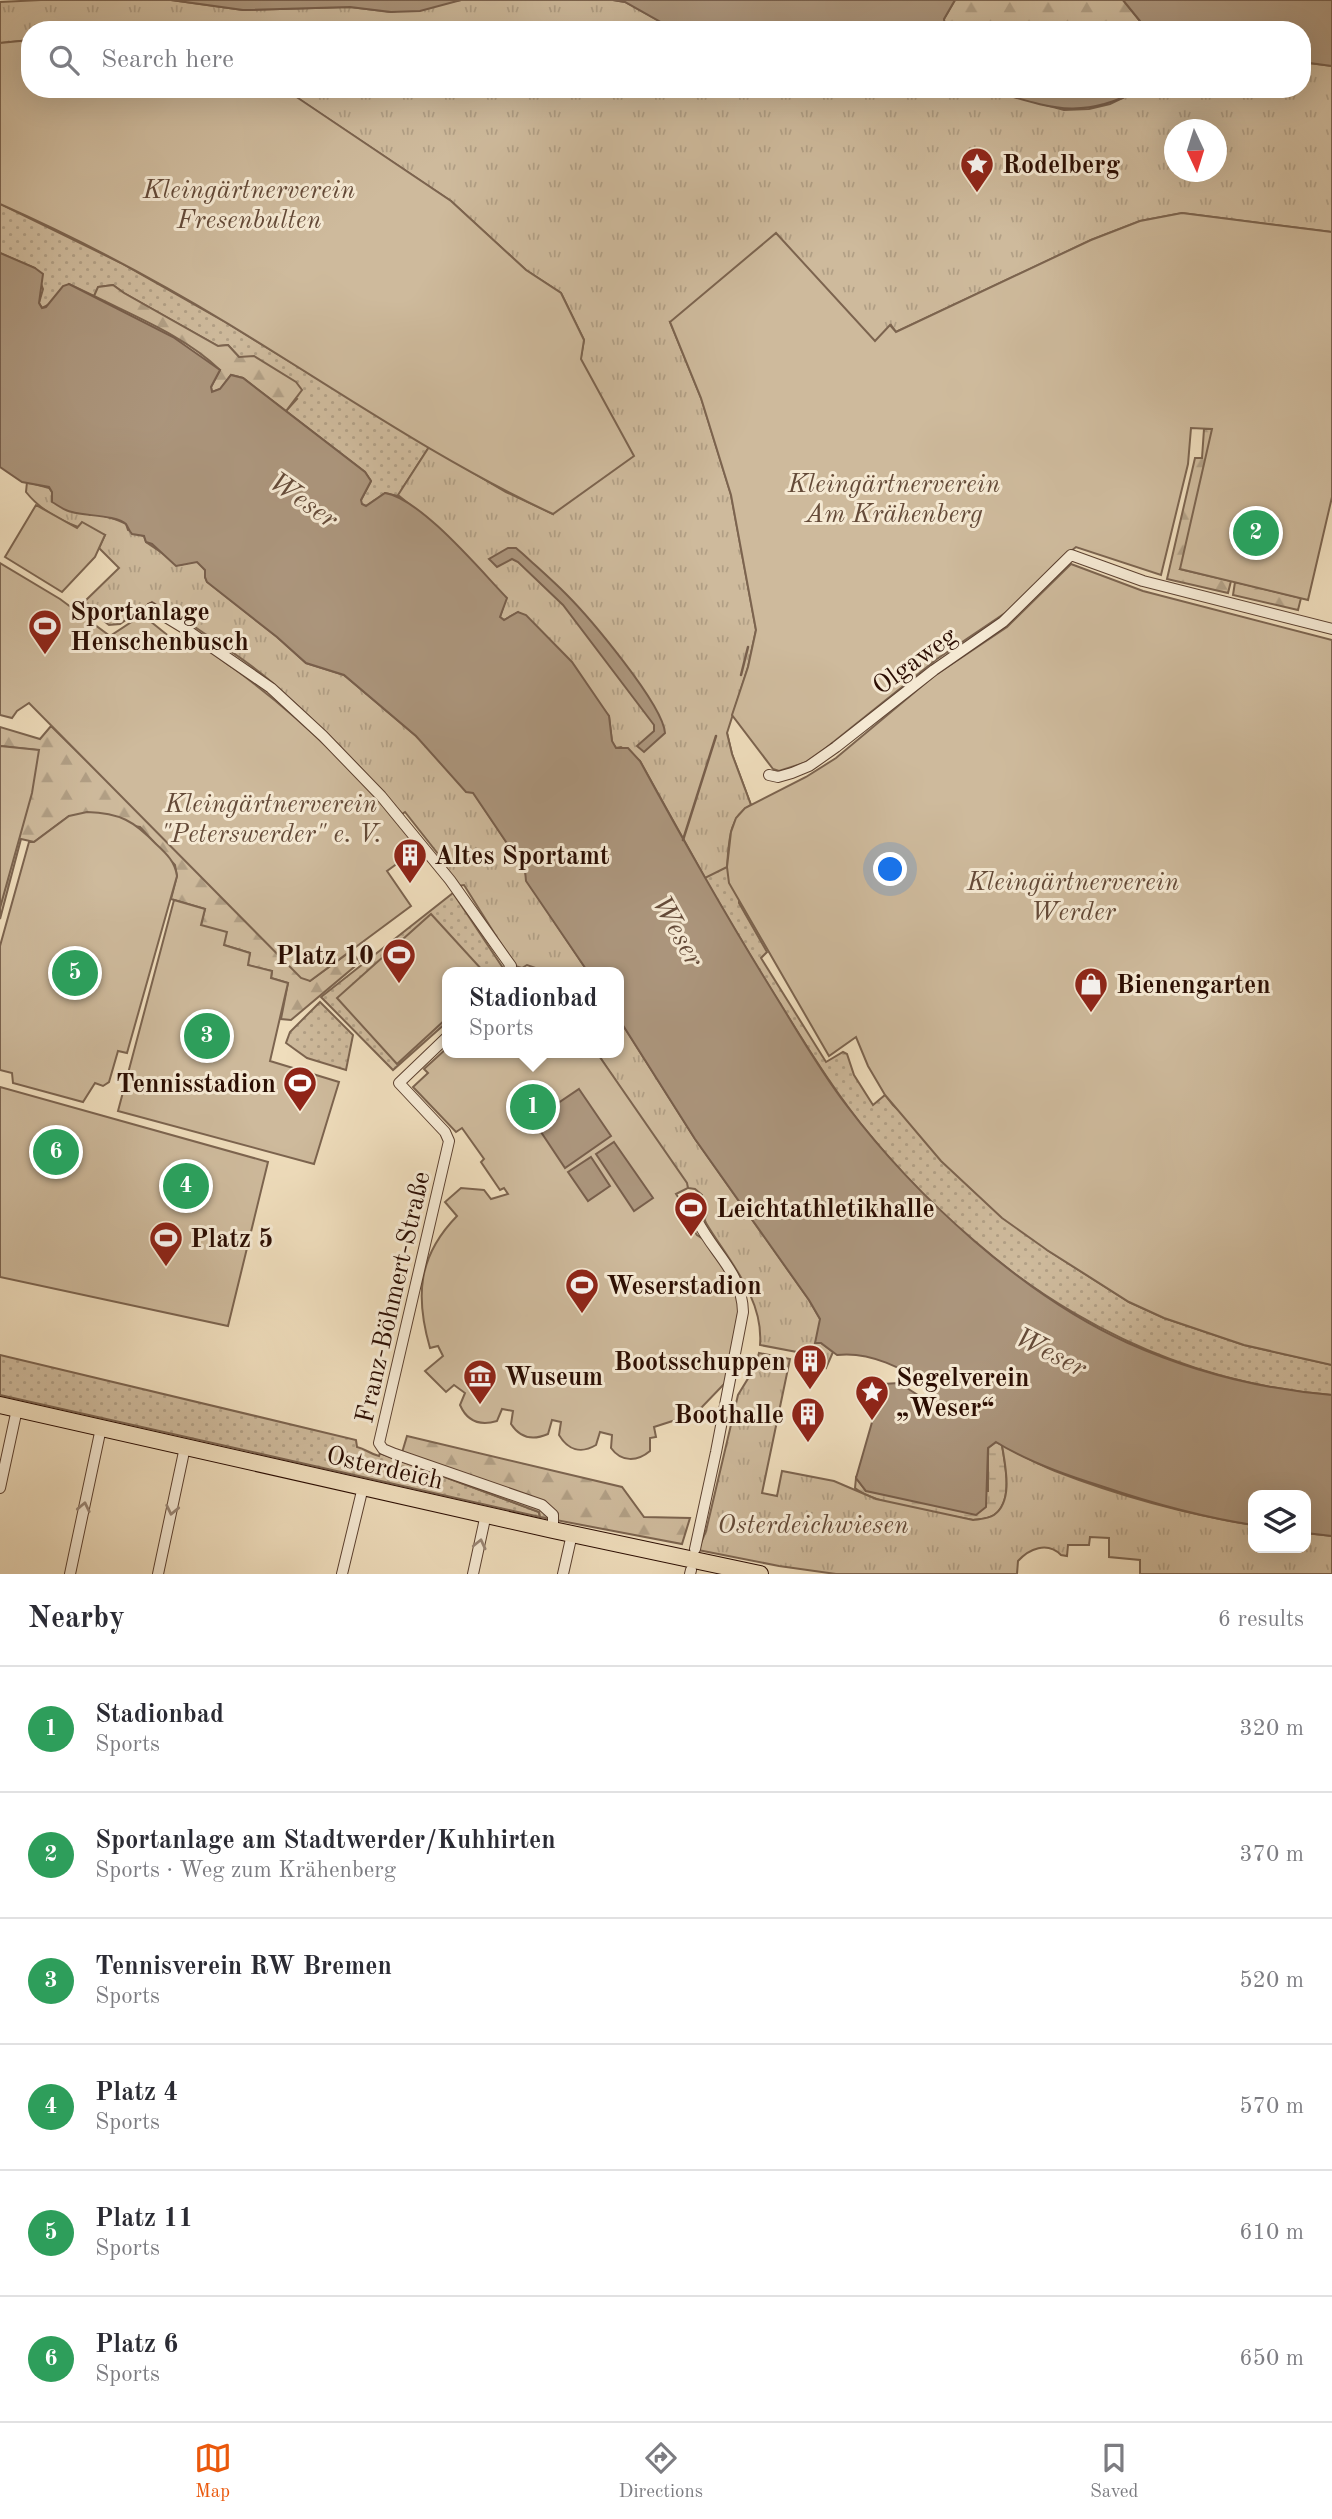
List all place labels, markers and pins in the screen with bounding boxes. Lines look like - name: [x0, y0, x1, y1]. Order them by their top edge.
- place icon: Rodelberg: [958, 145, 996, 194]
- place label: Rodelberg: [1002, 153, 1121, 179]
- pin: 2: [1233, 507, 1279, 559]
- place label: Sportanlage Henschenbusch: [70, 600, 249, 656]
- sports icon: Sportanlage Henschenbusch: [26, 607, 64, 656]
- building icon: Altes Sportamt: [391, 836, 429, 885]
- place label: Altes Sportamt: [434, 844, 609, 870]
- sports icon: Platz 10: [380, 936, 418, 985]
- place label: Platz 10: [276, 944, 374, 970]
- pin: 5: [52, 947, 98, 999]
- shop icon: Bienengarten: [1072, 965, 1110, 1014]
- place label: Bienengarten: [1116, 973, 1271, 999]
- pin: 3: [184, 1010, 230, 1062]
- sports icon: Tennisstadion: [281, 1064, 319, 1113]
- place label: Tennisstadion: [116, 1072, 276, 1098]
- pin: 1: [510, 1081, 556, 1133]
- pin: 6: [33, 1126, 79, 1178]
- pin: 4: [163, 1160, 209, 1212]
- sports icon: Leichtathletikhalle: [672, 1189, 710, 1238]
- place label: Leichtathletikhalle: [716, 1197, 935, 1223]
- sports icon: Platz 5: [147, 1219, 185, 1268]
- place label: Platz 5: [190, 1227, 273, 1253]
- sports icon: Weserstadion: [563, 1266, 601, 1315]
- place label: Weserstadion: [606, 1274, 762, 1300]
- building icon: Bootsschuppen: [791, 1342, 829, 1391]
- place label: Bootsschuppen: [613, 1350, 786, 1376]
- museum icon: Wuseum: [461, 1357, 499, 1406]
- place label: Wuseum: [504, 1365, 603, 1391]
- place label: Segelverein „Weser“: [896, 1366, 1029, 1422]
- place icon: Segelverein „Weser“: [853, 1373, 891, 1422]
- building icon: Boothalle: [789, 1395, 827, 1444]
- place label: Boothalle: [674, 1403, 784, 1429]

